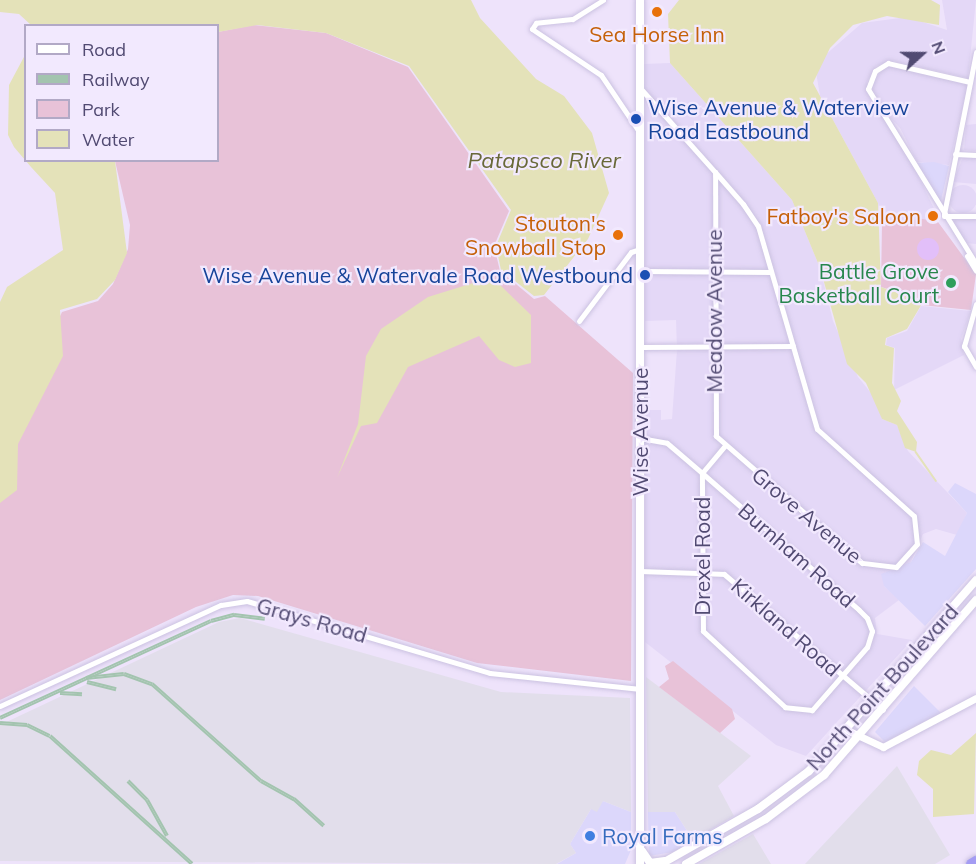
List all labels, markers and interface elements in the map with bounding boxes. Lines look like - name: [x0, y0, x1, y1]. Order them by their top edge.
- marker: Sea Horse Inn: [650, 5, 664, 19]
- place label: Sea Horse Inn: [589, 21, 725, 47]
- legend: [24, 24, 219, 162]
- north arrow: [892, 24, 952, 84]
- text: Road: [82, 38, 126, 61]
- text: N: [927, 38, 950, 57]
- text: Railway: [82, 68, 150, 91]
- place label: Wise Avenue & Waterview Road Eastbound: [648, 94, 909, 144]
- text: Park: [82, 98, 120, 121]
- marker: Wise Avenue & Waterview Road Eastbound: [629, 112, 643, 126]
- text: Water: [82, 128, 134, 151]
- water label: Patapsco River: [468, 148, 620, 174]
- place label: Fatboy's Saloon: [767, 203, 921, 229]
- marker: Fatboy's Saloon: [926, 209, 940, 223]
- place label: Stouton's Snowball Stop: [465, 210, 606, 260]
- marker: Stouton's Snowball Stop: [611, 228, 625, 242]
- street label: Meadow Avenue: [701, 229, 727, 393]
- place label: Battle Grove Basketball Court: [778, 258, 939, 308]
- place label: Wise Avenue & Watervale Road Westbound: [202, 262, 633, 288]
- marker: Wise Avenue & Watervale Road Westbound: [638, 268, 652, 282]
- marker: Battle Grove Basketball Court: [944, 276, 958, 290]
- street label: Wise Avenue: [627, 368, 653, 496]
- street label: Grove Avenue: [747, 462, 867, 568]
- street label: Drexel Road: [689, 497, 715, 615]
- street label: Burnham Road: [733, 497, 861, 613]
- street label: Kirkland Road: [726, 573, 846, 681]
- street label: Grays Road: [254, 592, 370, 648]
- street label: North Point Boulevard: [801, 599, 963, 775]
- place label: Royal Farms: [602, 823, 723, 849]
- marker: Royal Farms: [583, 829, 597, 843]

